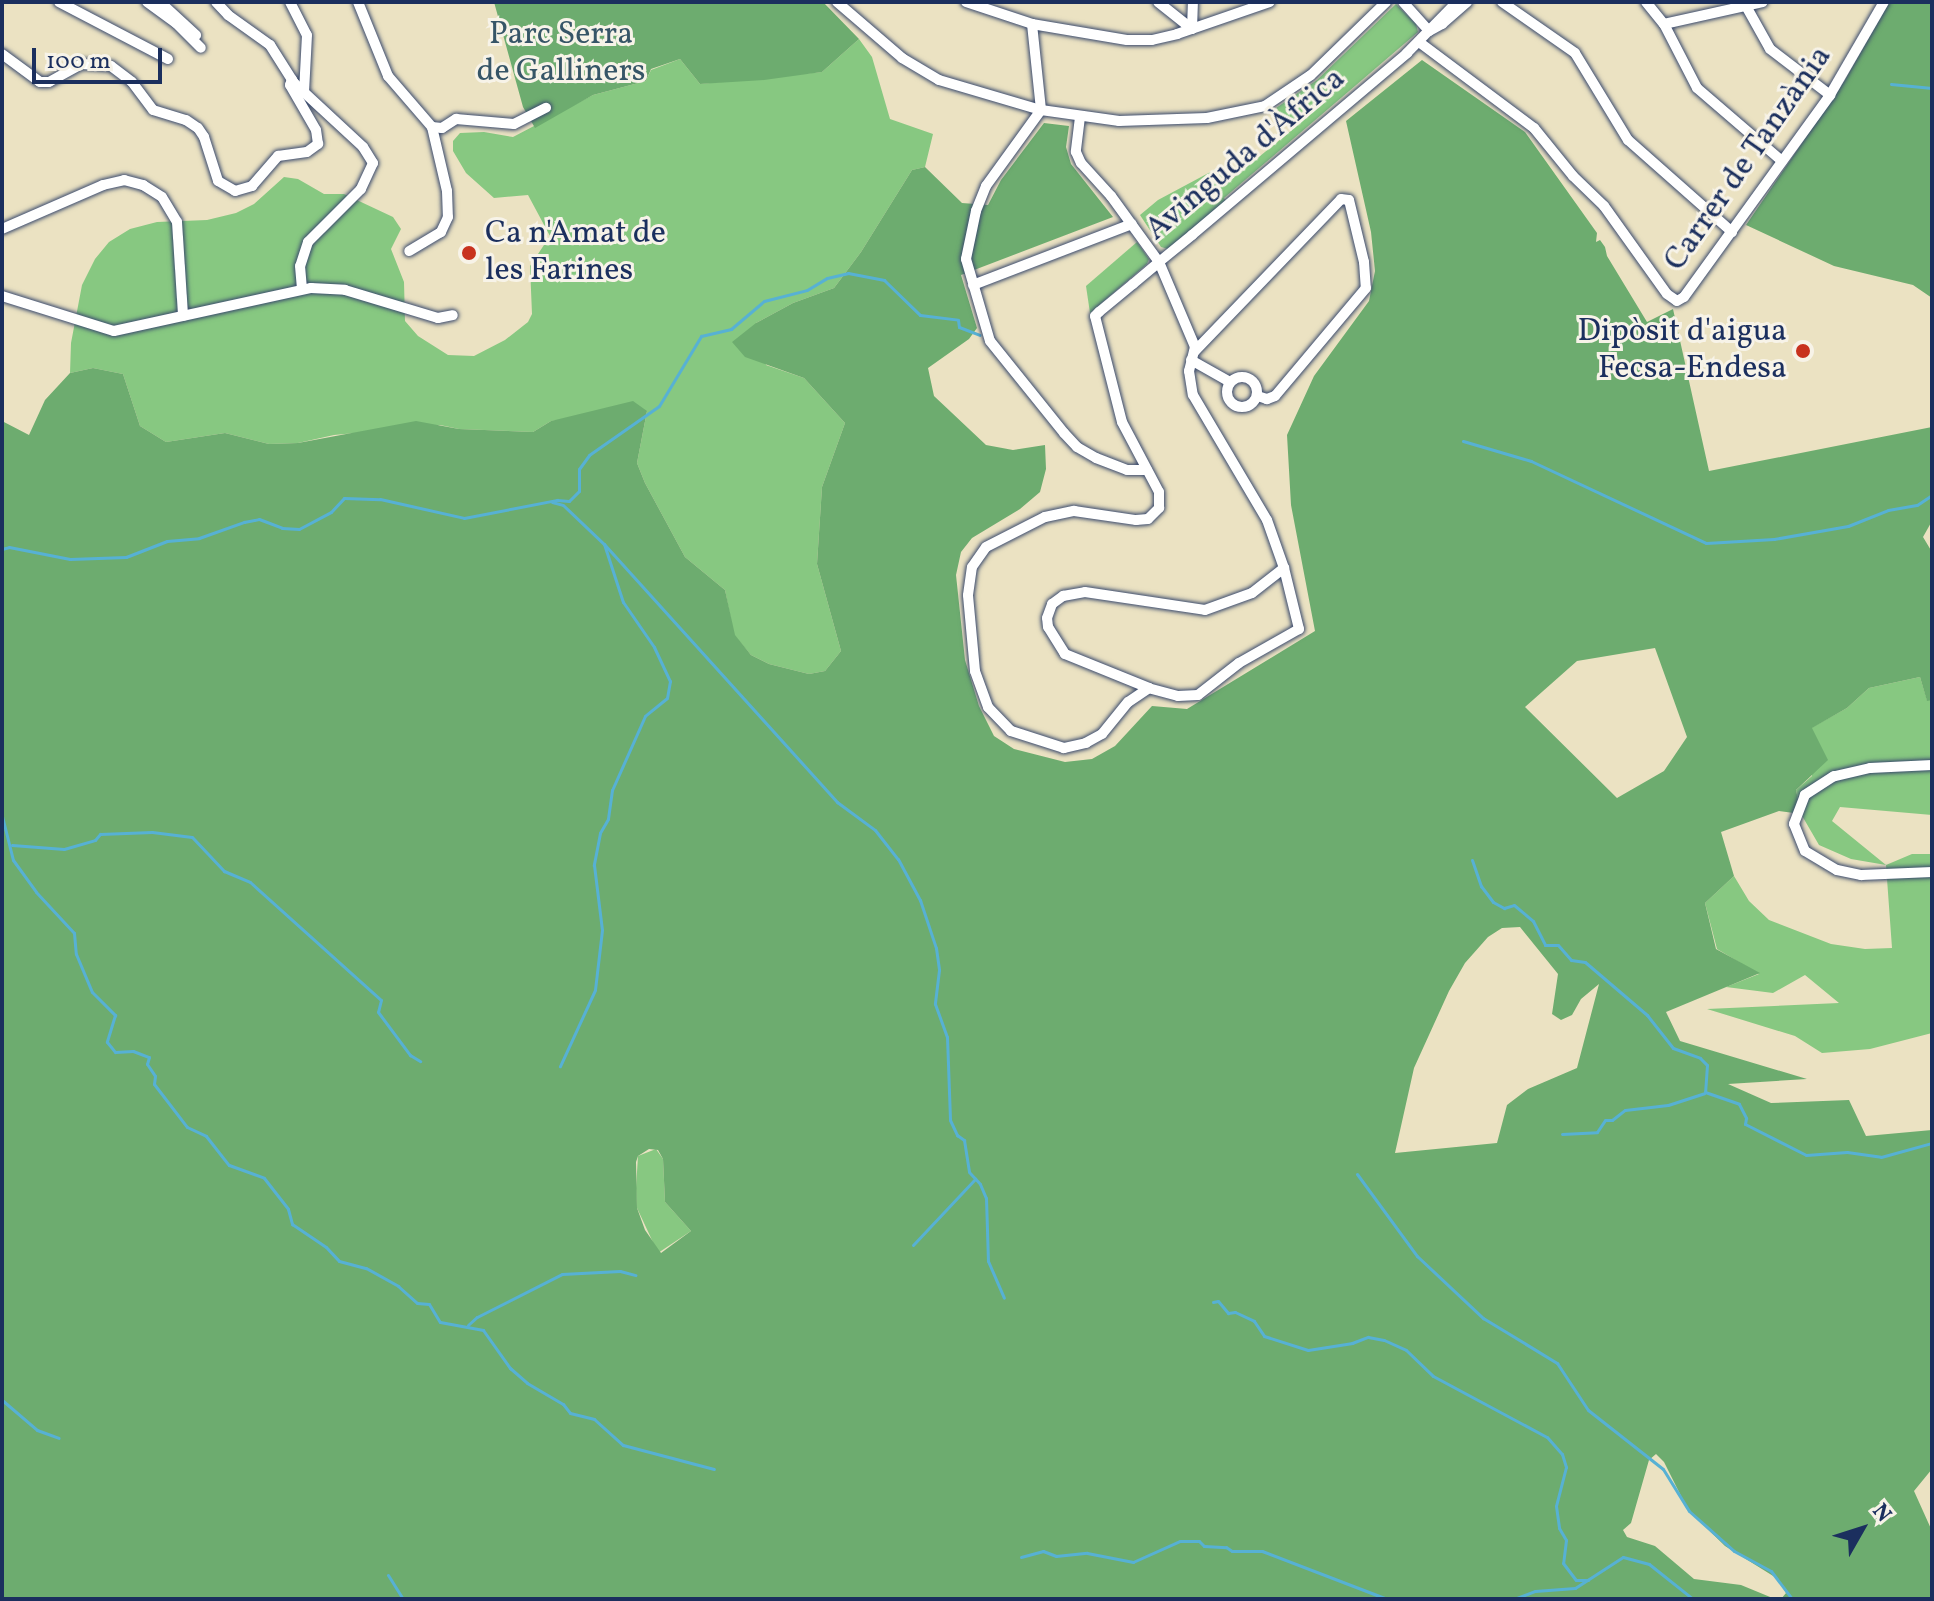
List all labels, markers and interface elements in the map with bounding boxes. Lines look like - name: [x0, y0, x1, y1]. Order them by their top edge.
- park label: Parc Serra de Galliners: [476, 17, 646, 92]
- scale bar: [36, 32, 166, 82]
- street label: Carrer de Tanzània: [1657, 39, 1841, 279]
- text: 100 m: [46, 45, 111, 79]
- street label: Avinguda d'Àfrica: [1138, 60, 1354, 250]
- place label: Ca n'Amat de les Farines: [485, 216, 666, 291]
- marker: Ca n'Amat de les Farines: [460, 244, 478, 262]
- place label: Dipòsit d'aigua Fecsa-Endesa: [1577, 314, 1787, 389]
- marker: Dipòsit d'aigua Fecsa-Endesa: [1794, 342, 1812, 360]
- north arrow: [1822, 1489, 1902, 1569]
- text: N: [1864, 1498, 1898, 1530]

